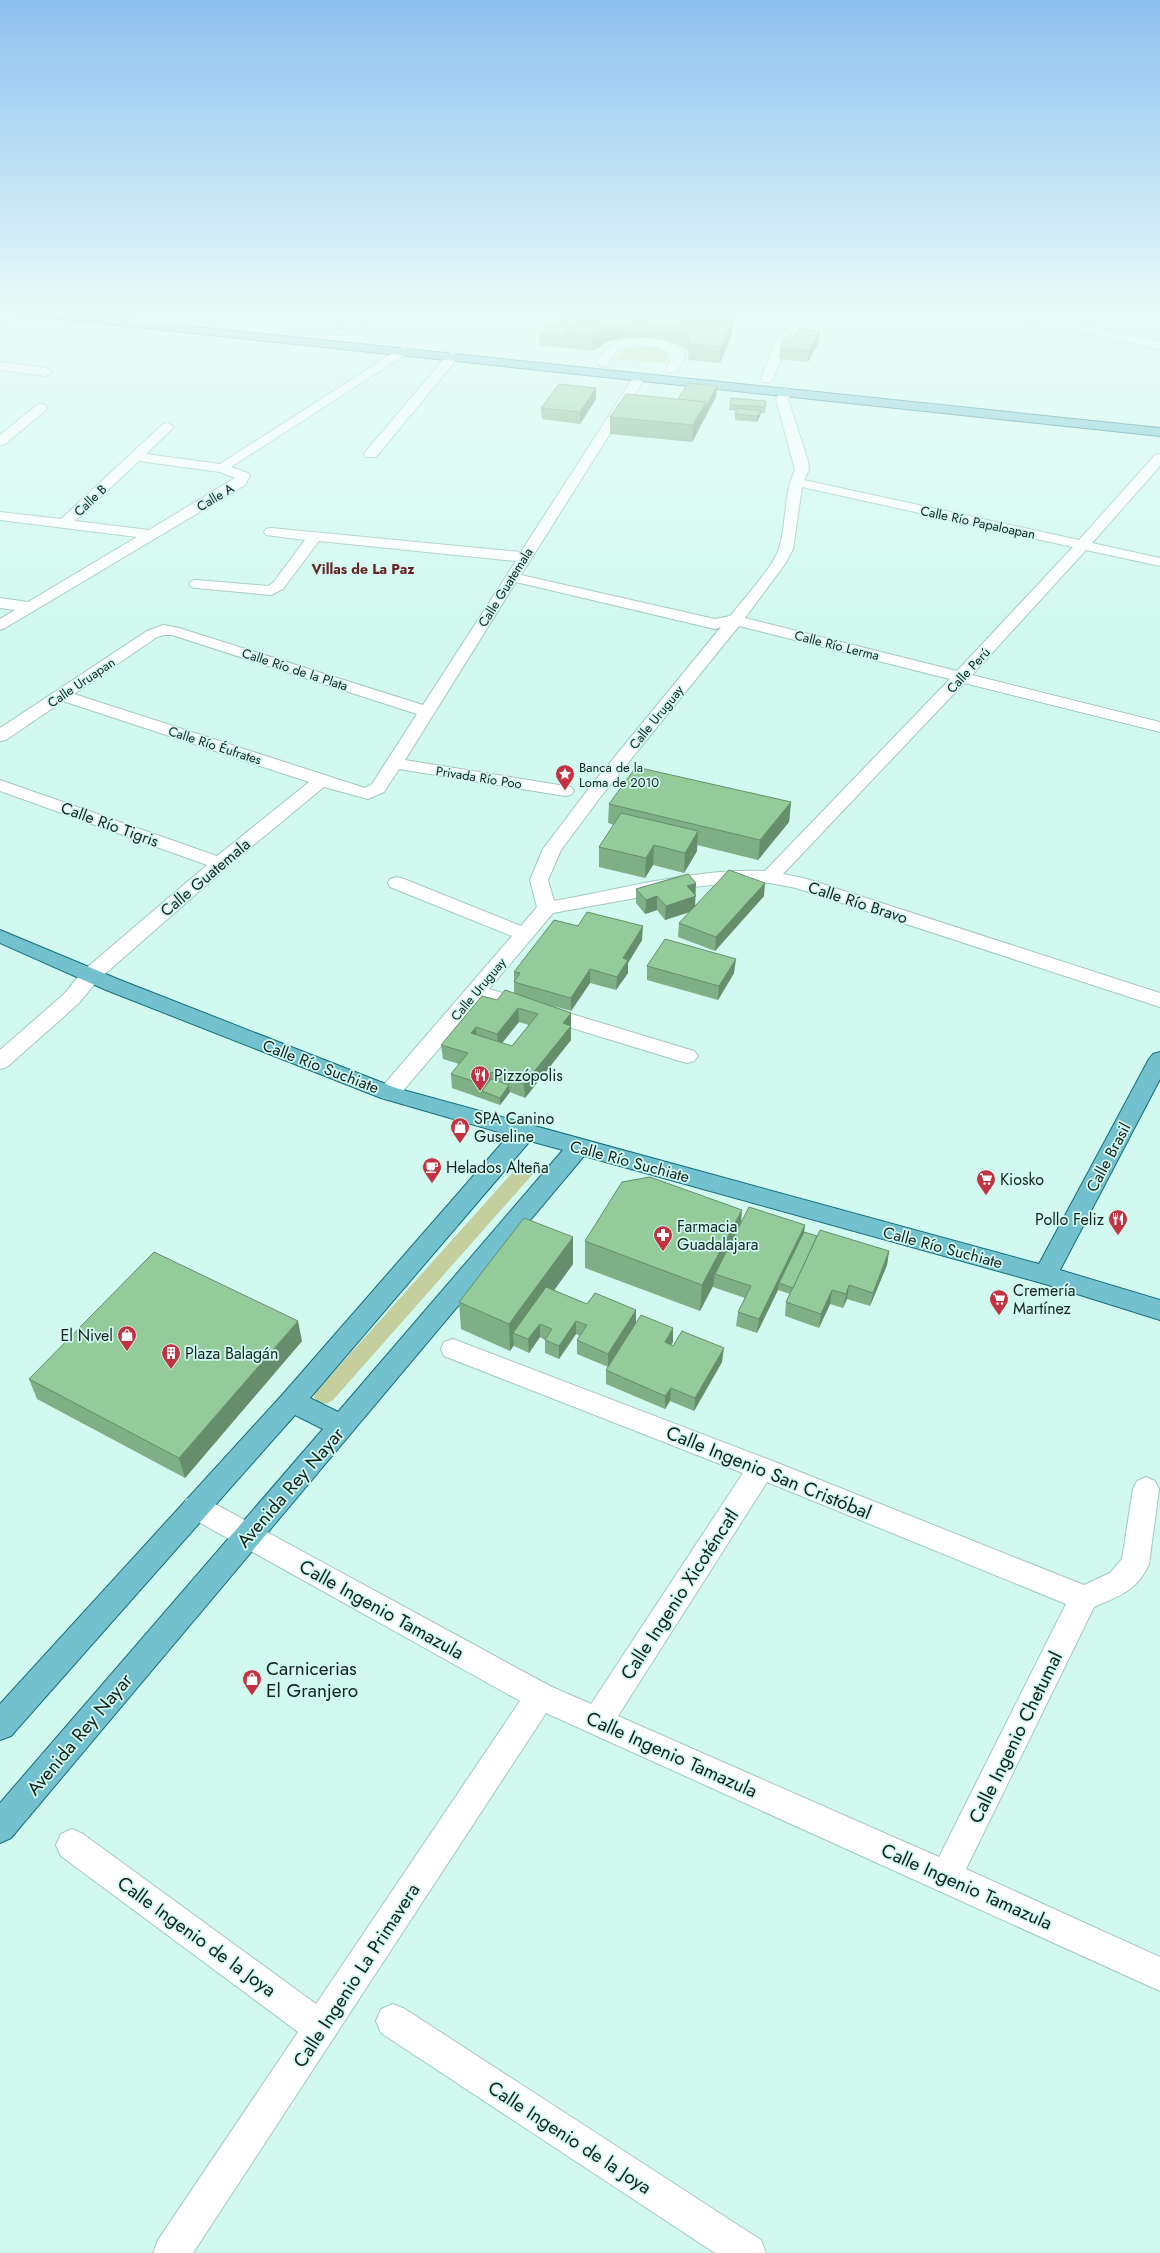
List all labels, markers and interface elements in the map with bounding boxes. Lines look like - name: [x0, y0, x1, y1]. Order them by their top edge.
- street label: Calle A: [193, 479, 238, 516]
- street label: Calle B: [70, 480, 111, 521]
- street label: Calle Río Papaloapan: [919, 501, 1037, 544]
- street label: Calle Guatemala: [473, 544, 537, 631]
- district label: Villas de La Paz: [311, 559, 415, 579]
- street label: Calle Río Lerma: [792, 626, 881, 665]
- street label: Calle Río de la Plata: [239, 643, 350, 696]
- street label: Calle Perú: [942, 643, 995, 697]
- street label: Calle Uruapan: [44, 653, 119, 712]
- street label: Calle Uruguay: [625, 681, 688, 753]
- street label: Calle Río Éufrates: [166, 721, 264, 769]
- place label: Banca de la Loma de 2010: [579, 758, 659, 792]
- street label: Privada Río Poo: [435, 761, 523, 794]
- place icon: Banca de la Loma de 2010: [554, 763, 576, 791]
- street label: Calle Río Tigris: [58, 796, 162, 853]
- street label: Calle Guatemala: [155, 833, 255, 922]
- street label: Calle Río Bravo: [805, 876, 911, 929]
- street label: Calle Uruguay: [446, 953, 511, 1025]
- street label: Calle Río Suchiate: [259, 1034, 382, 1099]
- restaurant icon: Pizzópolis: [469, 1064, 491, 1092]
- place label: Pizzópolis: [494, 1064, 563, 1087]
- place label: SPA Canino Guseline: [474, 1107, 554, 1148]
- shop icon: SPA Canino Guseline: [449, 1116, 471, 1144]
- street label: Calle Brasil: [1081, 1119, 1136, 1196]
- street label: Calle Río Suchiate: [568, 1134, 692, 1188]
- cafe icon: Helados Alteña: [421, 1156, 443, 1184]
- place label: Helados Alteña: [446, 1156, 549, 1179]
- supermarket icon: Kiosko: [975, 1168, 997, 1196]
- place label: Kiosko: [1000, 1168, 1044, 1191]
- place label: Pollo Feliz: [1035, 1208, 1105, 1231]
- restaurant icon: Pollo Feliz: [1107, 1208, 1129, 1236]
- place label: Farmacia Guadalajara: [677, 1215, 759, 1256]
- street label: Calle Río Suchiate: [881, 1220, 1005, 1274]
- pharmacy icon: Farmacia Guadalajara: [652, 1224, 674, 1252]
- place label: Cremería Martínez: [1013, 1279, 1076, 1320]
- supermarket icon: Cremería Martínez: [988, 1288, 1010, 1316]
- place label: El Nivel: [60, 1324, 113, 1347]
- shop icon: El Nivel: [116, 1324, 138, 1352]
- building icon: Plaza Balagán: [160, 1342, 182, 1370]
- place label: Plaza Balagán: [185, 1342, 278, 1365]
- street label: Calle Ingenio San Cristóbal: [662, 1419, 876, 1526]
- street label: Avenida Rey Nayar: [230, 1421, 351, 1554]
- street label: Calle Ingenio Xicoténcatl: [614, 1503, 745, 1685]
- street label: Calle Ingenio Tamazula: [294, 1553, 469, 1666]
- street label: Calle Ingenio Chetumal: [962, 1647, 1069, 1828]
- place label: Carnicerias El Granjero: [266, 1655, 358, 1704]
- street label: Avenida Rey Nayar: [20, 1667, 139, 1801]
- shop icon: Carnicerias El Granjero: [241, 1668, 263, 1696]
- street label: Calle Ingenio Tamazula: [582, 1705, 762, 1804]
- street label: Calle Ingenio Tamazula: [877, 1837, 1057, 1936]
- street label: Calle Ingenio de la Joya: [112, 1870, 282, 2003]
- street label: Calle Ingenio La Primavera: [287, 1878, 426, 2073]
- street label: Calle Ingenio de la Joya: [483, 2074, 657, 2201]

